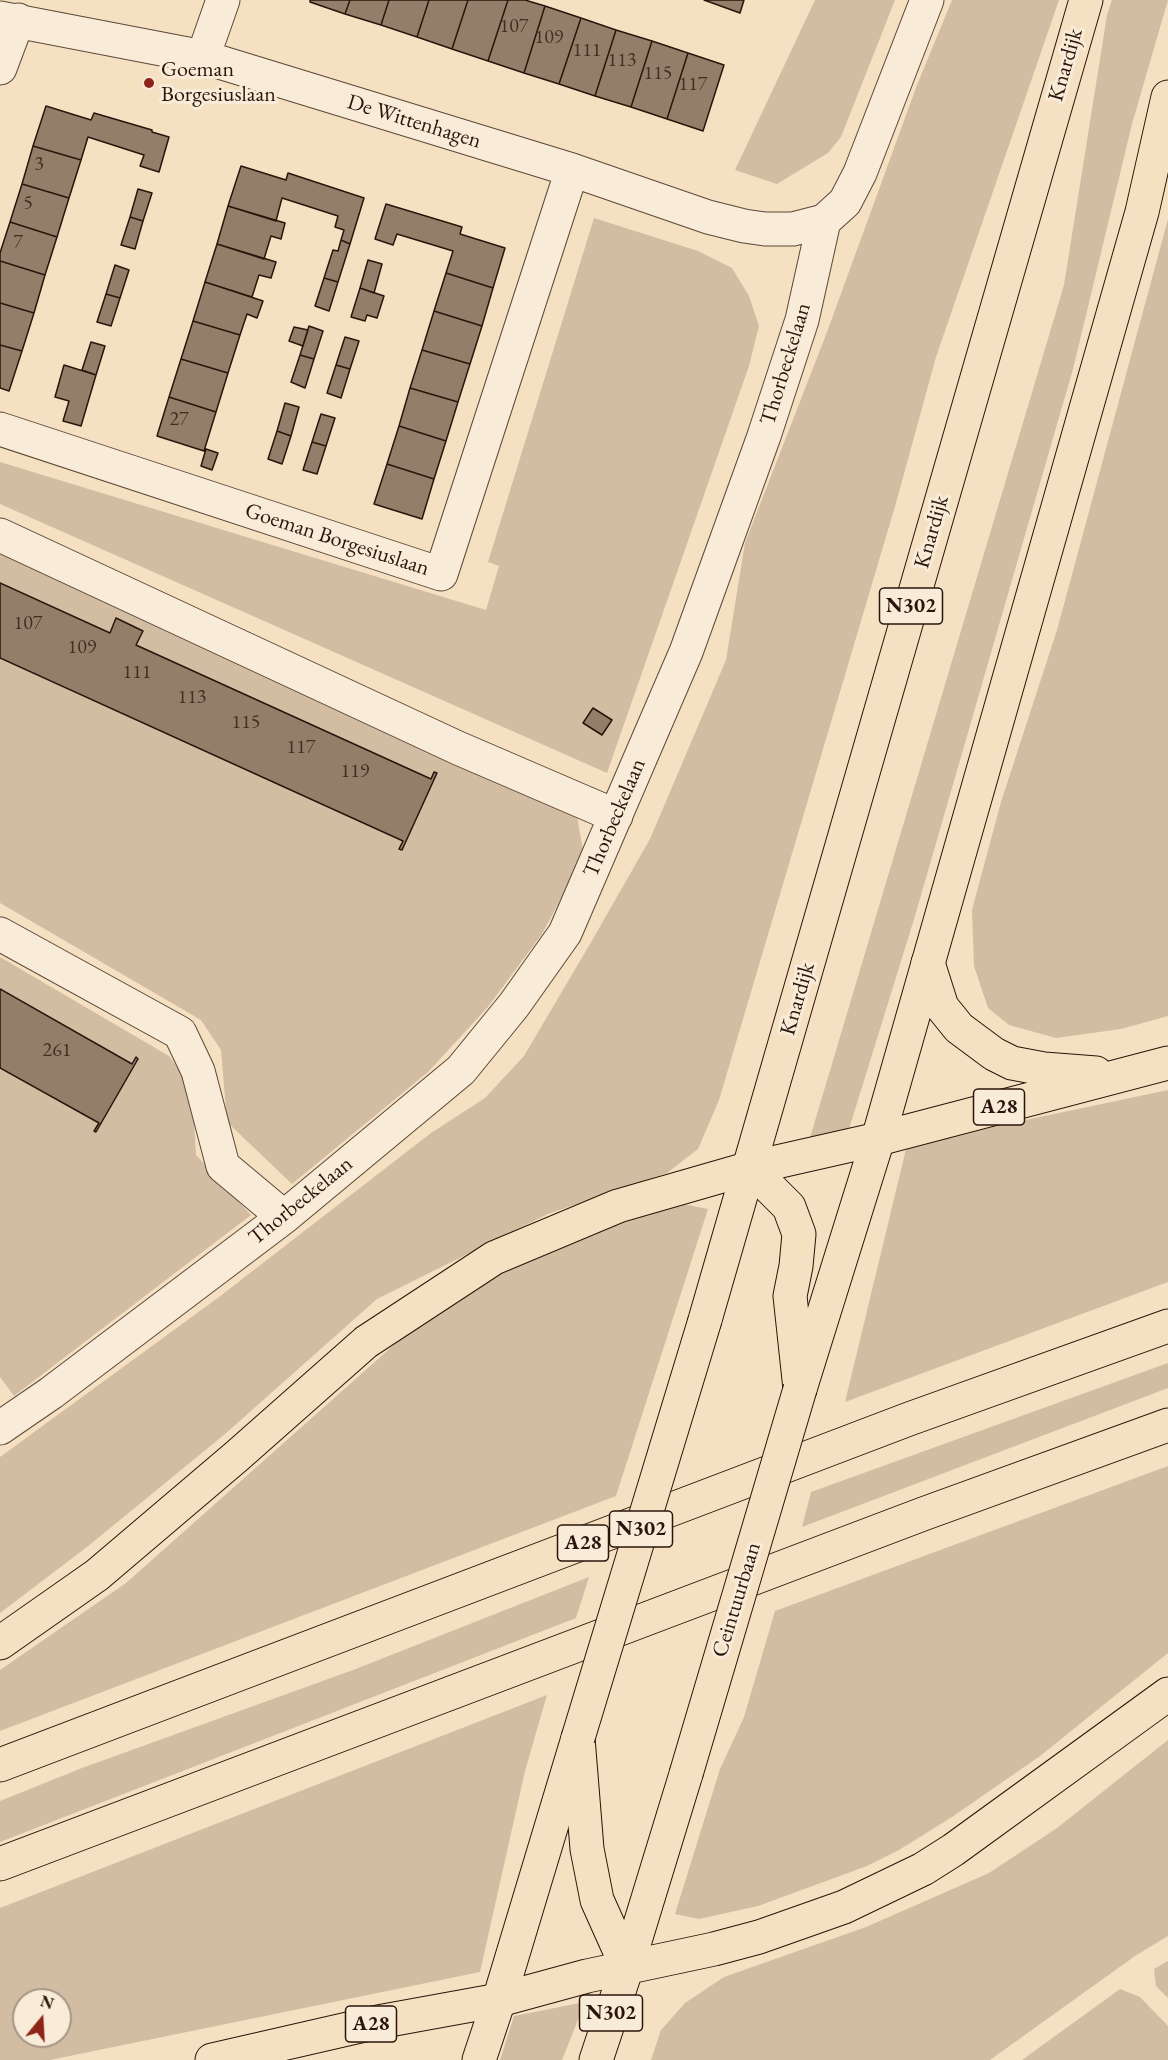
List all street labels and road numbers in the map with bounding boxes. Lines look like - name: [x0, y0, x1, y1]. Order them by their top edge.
- street label: Knardijk: [1043, 26, 1089, 104]
- street label: De Wittenhagen: [344, 89, 484, 155]
- street label: Thorbeckelaan: [755, 300, 817, 428]
- street label: Knardijk: [909, 493, 955, 571]
- street label: Goeman Borgesiuslaan: [241, 498, 433, 582]
- road number: N302: [880, 588, 942, 624]
- street label: Thorbeckelaan: [578, 755, 652, 881]
- street label: Knardijk: [775, 960, 821, 1038]
- road number: A28: [974, 1089, 1024, 1125]
- street label: Thorbeckelaan: [244, 1151, 358, 1251]
- road number: N302: [610, 1511, 672, 1547]
- road number: A28: [558, 1525, 608, 1561]
- street label: Ceintuurbaan: [707, 1539, 767, 1661]
- road number: N302: [580, 1995, 642, 2031]
- road number: A28: [346, 2006, 397, 2042]

